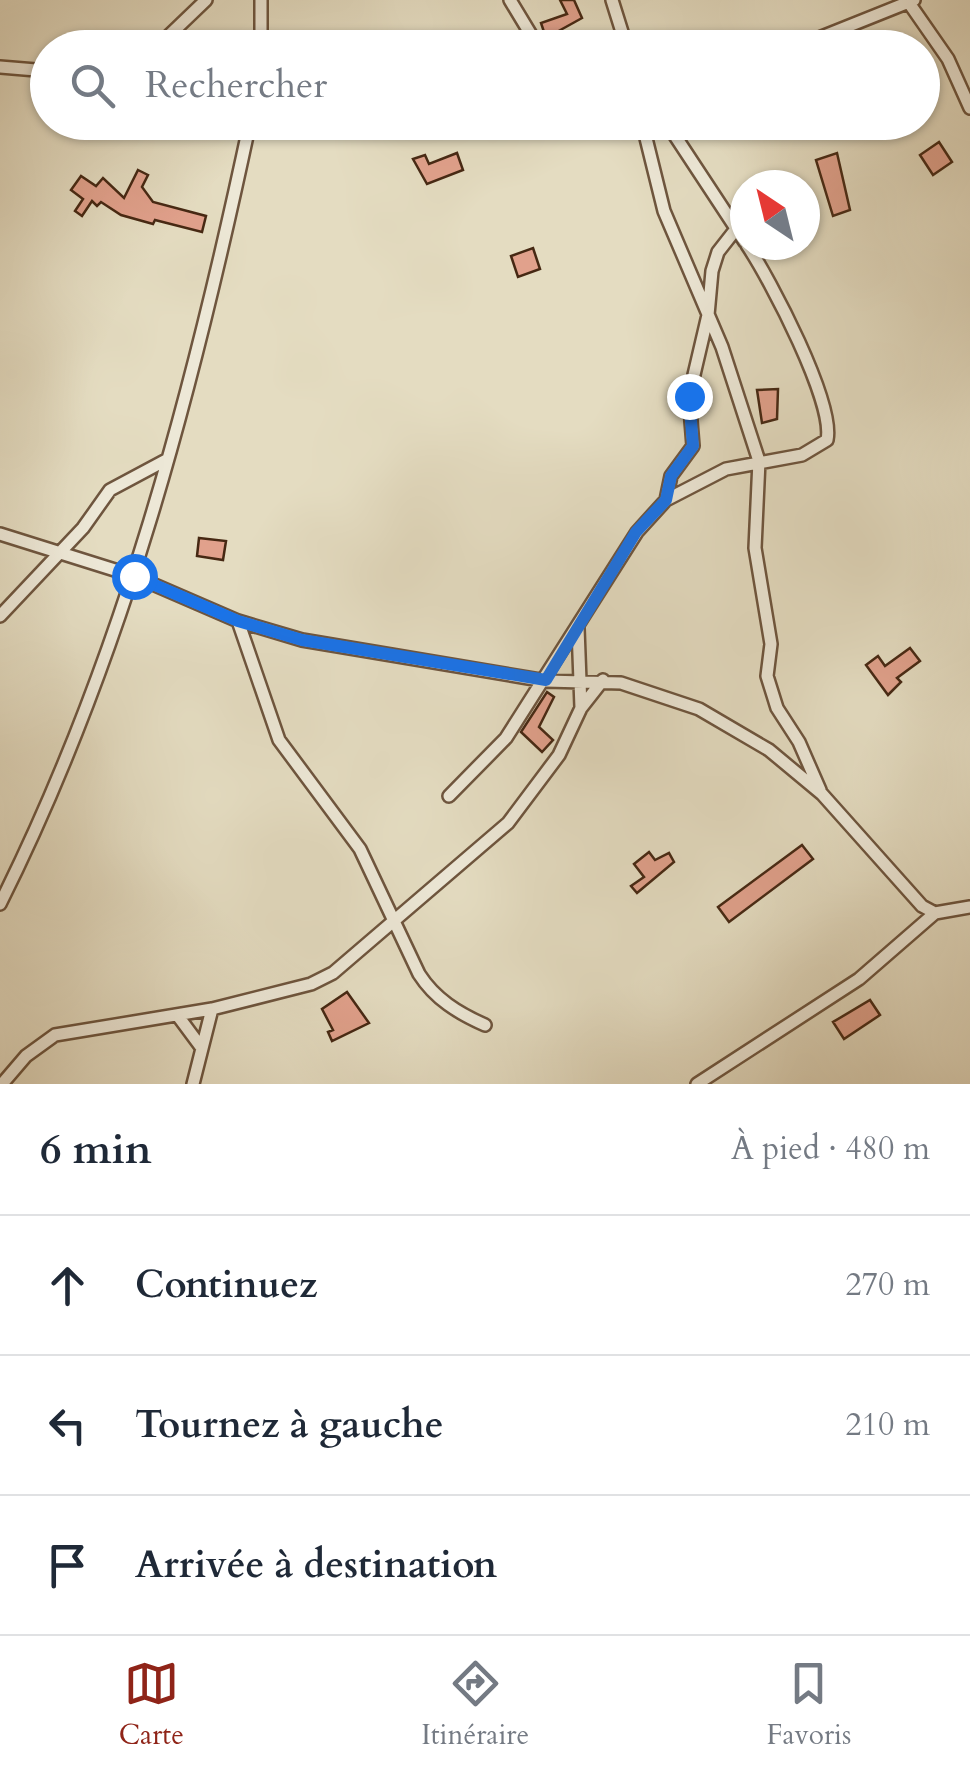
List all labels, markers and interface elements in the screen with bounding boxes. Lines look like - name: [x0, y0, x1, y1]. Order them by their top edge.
- search box: [30, 30, 940, 140]
- icon: search: [65, 58, 120, 113]
- text: Rechercher: [145, 59, 327, 111]
- north arrow: [730, 170, 820, 260]
- route end: [667, 374, 713, 420]
- route start: [112, 554, 158, 600]
- text: 6 min: [40, 1121, 152, 1178]
- text: À pied · 480 m: [731, 1127, 930, 1171]
- icon: ahead: [40, 1258, 95, 1313]
- text: Continuez: [135, 1259, 318, 1311]
- text: 270 m: [845, 1263, 930, 1307]
- icon: left: [40, 1398, 95, 1453]
- text: Tournez à gauche: [135, 1399, 444, 1451]
- text: 210 m: [845, 1403, 930, 1447]
- icon: arrive: [40, 1538, 95, 1593]
- text: Arrivée à destination: [135, 1539, 497, 1591]
- tab: Carte: [119, 1656, 184, 1754]
- tab: Itinéraire: [421, 1656, 529, 1754]
- tab: Favoris: [767, 1656, 851, 1754]

